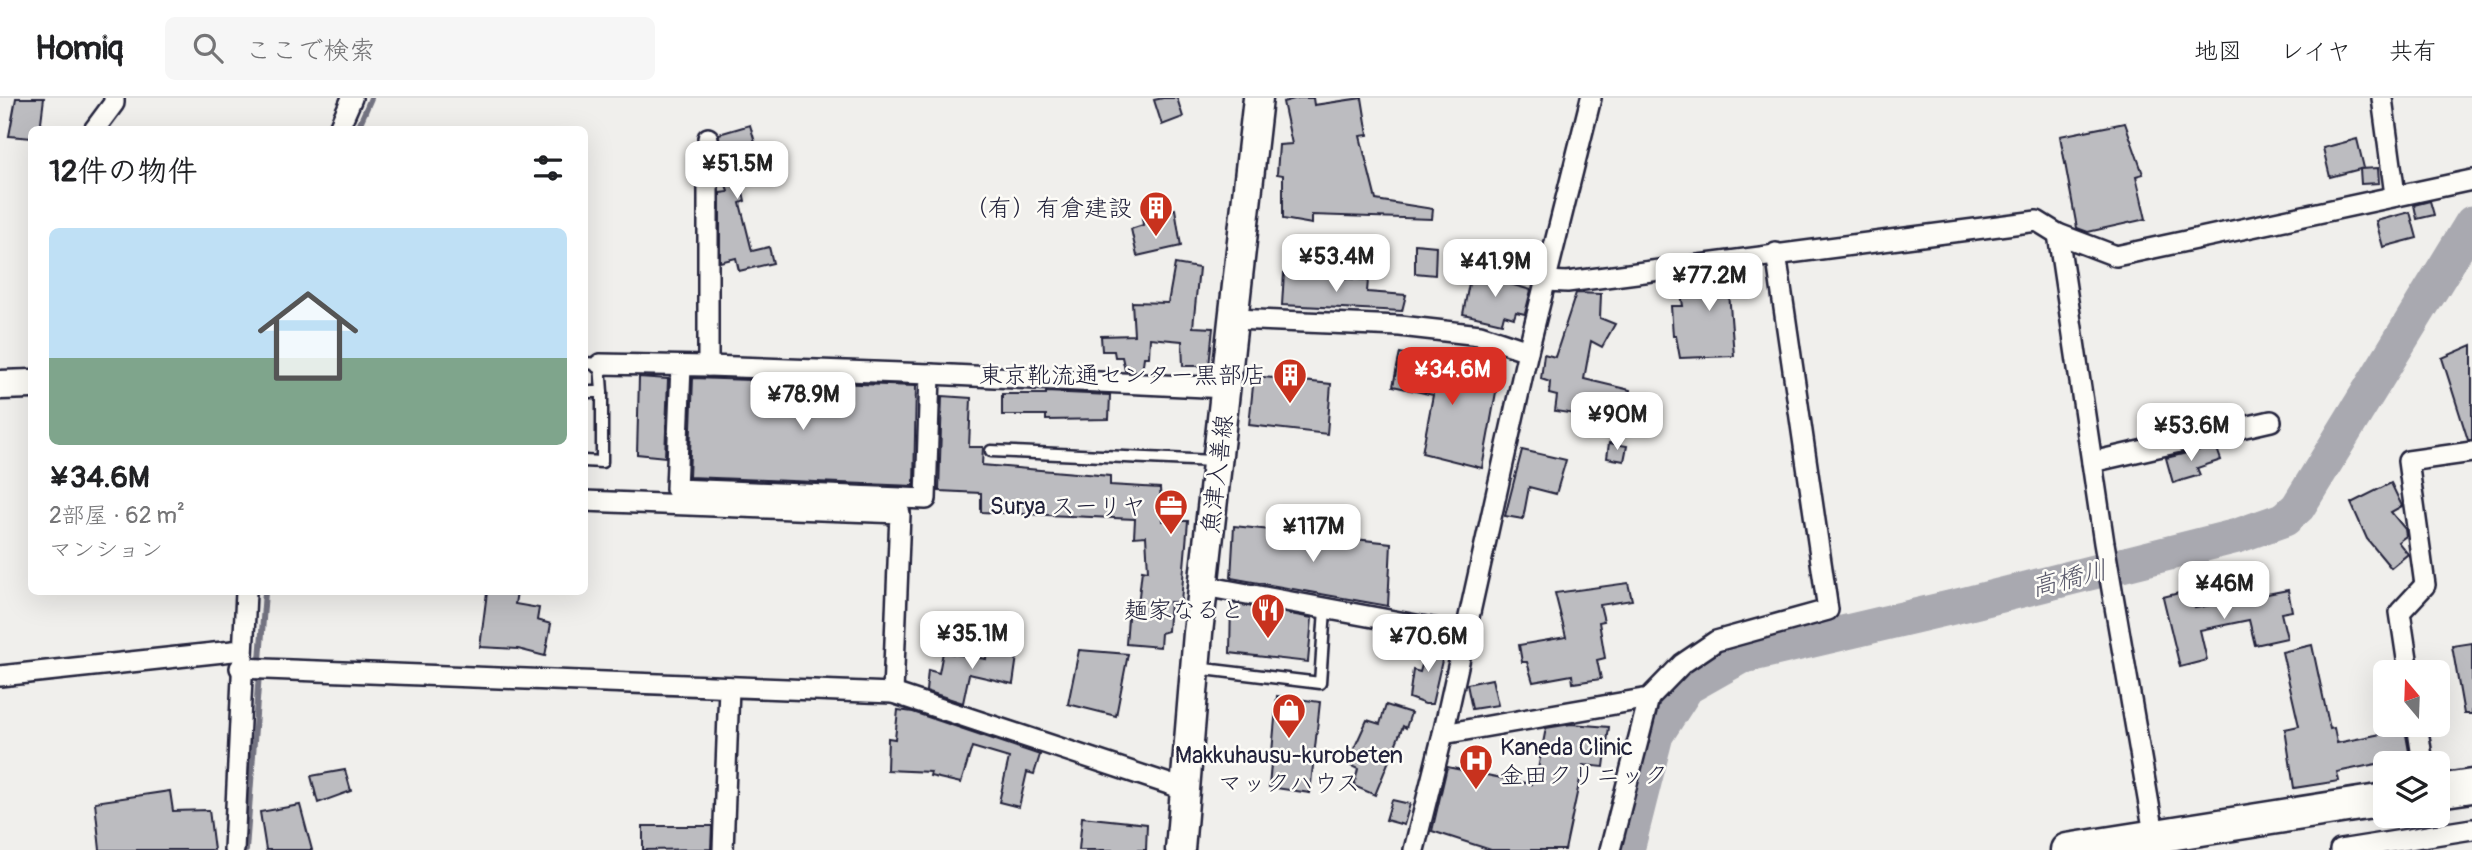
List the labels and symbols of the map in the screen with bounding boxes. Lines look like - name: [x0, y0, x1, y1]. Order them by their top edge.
- pin: ¥51.5M: [680, 141, 794, 201]
- building icon: （有）有倉建設: [1137, 189, 1175, 238]
- place label: （有）有倉建設: [964, 194, 1132, 223]
- pin: ¥53.4M: [1279, 234, 1393, 294]
- pin: ¥41.9M: [1438, 240, 1552, 299]
- pin: ¥77.2M: [1652, 254, 1766, 313]
- pin: ¥34.6M: [1395, 348, 1509, 407]
- building icon: 東京靴流通センター黒部店: [1271, 356, 1309, 405]
- place label: 東京靴流通センター黒部店: [979, 361, 1266, 390]
- pin: ¥78.9M: [746, 372, 860, 432]
- pin: ¥90M: [1576, 392, 1658, 452]
- pin: ¥53.6M: [2134, 404, 2248, 463]
- street label: 魚津入善線: [1196, 413, 1239, 535]
- office icon: Surya スーリヤ: [1152, 487, 1190, 536]
- place label: Surya スーリヤ: [990, 492, 1146, 521]
- pin: ¥117M: [1264, 504, 1362, 564]
- water label: 高橋川: [2028, 554, 2111, 604]
- pin: ¥46M: [2183, 561, 2265, 621]
- restaurant icon: 麺家なると: [1249, 591, 1287, 640]
- place label: 麺家なると: [1124, 596, 1244, 625]
- pin: ¥35.1M: [915, 612, 1029, 671]
- pin: ¥70.6M: [1371, 614, 1485, 674]
- north arrow: [2373, 660, 2450, 737]
- shop icon: Makkuhausu-kurobeten マックハウス: [1270, 691, 1308, 740]
- place label: Kaneda Clinic 金田クリニック: [1500, 733, 1668, 790]
- place label: Makkuhausu-kurobeten マックハウス: [1175, 741, 1403, 798]
- hospital icon: Kaneda Clinic 金田クリニック: [1457, 742, 1495, 791]

